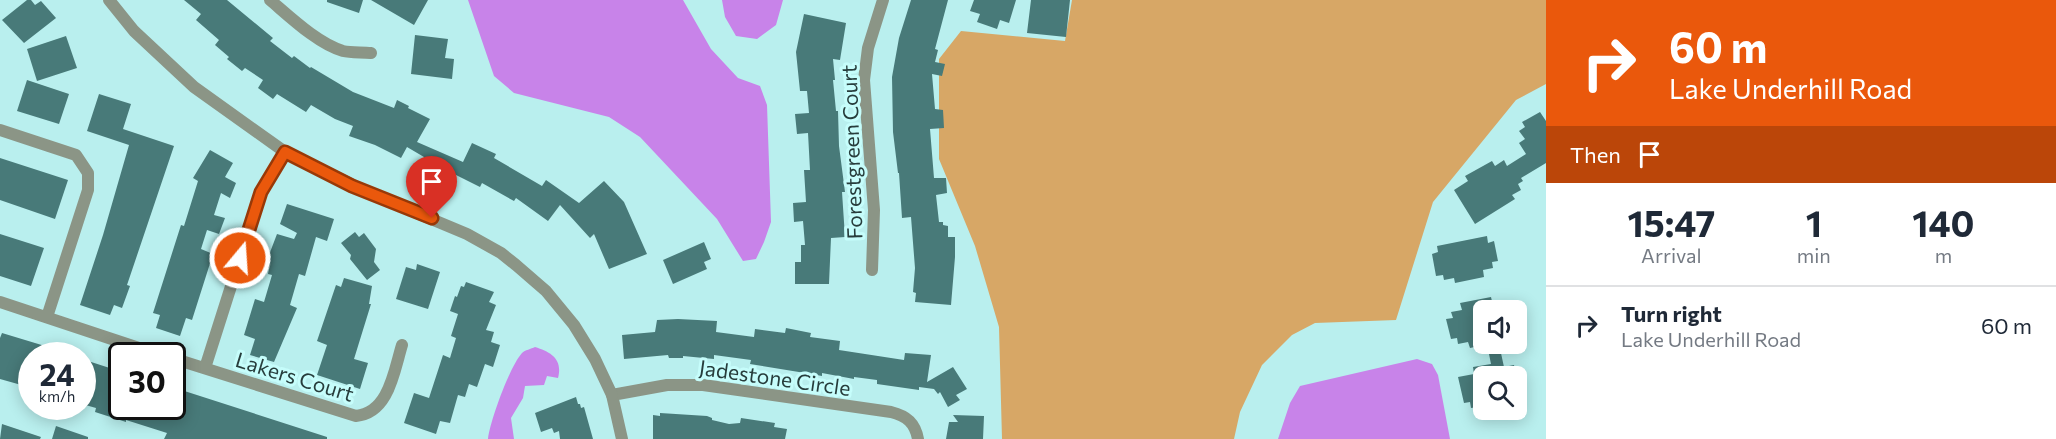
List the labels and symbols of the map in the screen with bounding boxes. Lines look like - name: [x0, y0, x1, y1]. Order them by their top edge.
- street label: Forestgreen Court: [835, 64, 867, 240]
- pin: [406, 156, 457, 218]
- position arrow: [208, 226, 272, 290]
- speed limit sign: 30: [108, 342, 186, 420]
- street label: Lakers Court: [233, 346, 357, 406]
- street label: Jadestone Circle: [698, 354, 852, 400]

